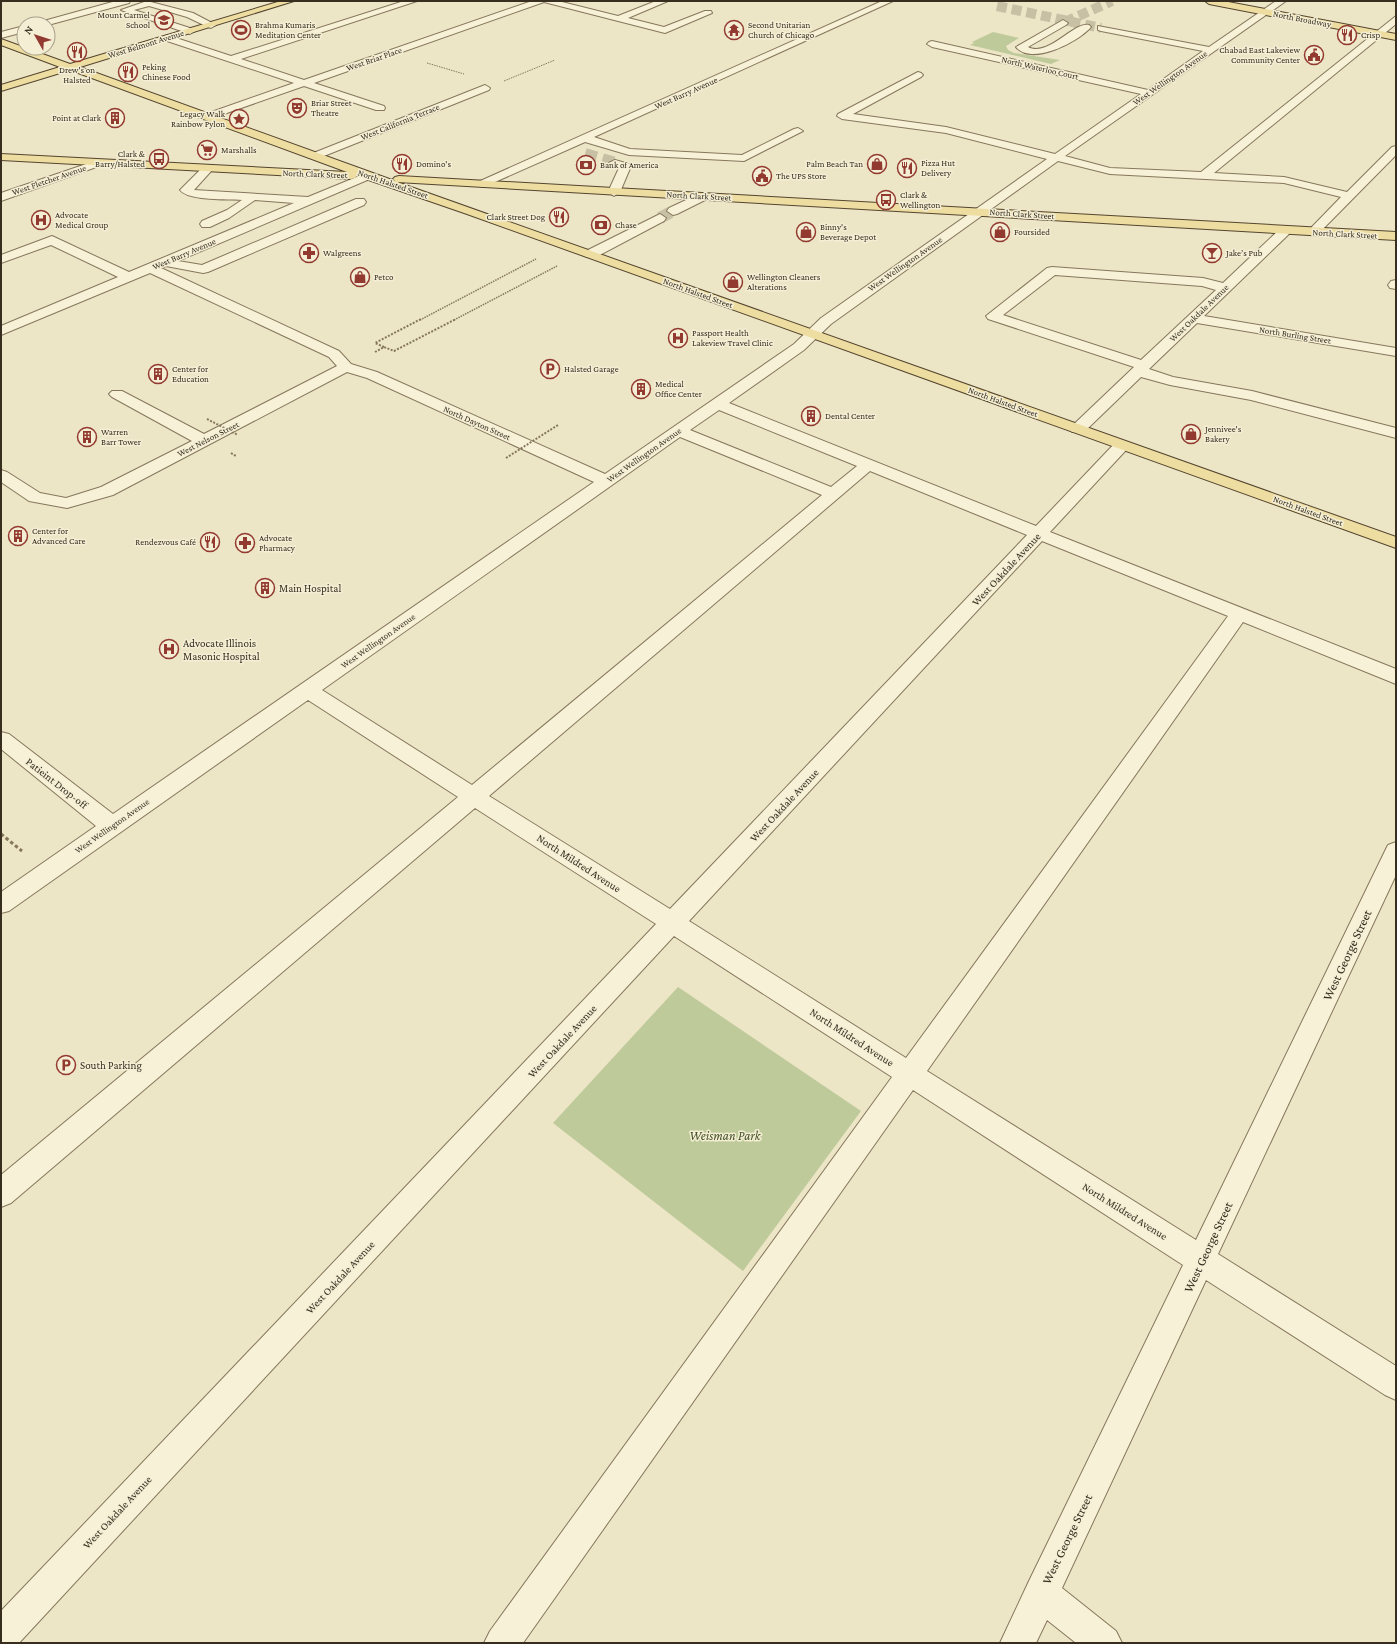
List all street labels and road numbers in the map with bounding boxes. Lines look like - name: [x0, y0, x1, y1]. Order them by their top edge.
- street label: North Broadway: [1272, 8, 1333, 30]
- street label: West Belmont Avenue: [107, 28, 185, 60]
- street label: West Briar Place: [345, 45, 403, 73]
- street label: West Wellington Avenue: [1131, 48, 1209, 107]
- street label: North Waterloo Court: [1001, 54, 1080, 82]
- street label: West Barry Avenue: [653, 75, 719, 111]
- street label: West California Terrace: [359, 102, 441, 142]
- street label: West Fletcher Avenue: [11, 163, 87, 197]
- street label: North Halsted Street: [357, 167, 430, 201]
- street label: North Clark Street: [282, 168, 349, 180]
- street label: North Clark Street: [666, 189, 733, 203]
- street label: North Clark Street: [989, 207, 1056, 221]
- street label: North Clark Street: [1312, 227, 1379, 241]
- street label: West Wellington Avenue: [866, 234, 944, 293]
- street label: West Barry Avenue: [151, 236, 217, 272]
- street label: North Halsted Street: [662, 276, 735, 311]
- street label: West Oakdale Avenue: [1168, 282, 1231, 344]
- street label: North Burling Street: [1258, 324, 1333, 346]
- street label: North Halsted Street: [967, 385, 1040, 420]
- street label: North Dayton Street: [442, 404, 513, 443]
- street label: West Nelson Street: [176, 419, 241, 459]
- street label: West Wellington Avenue: [605, 425, 683, 484]
- street label: North Halsted Street: [1272, 494, 1345, 529]
- street label: West Oakdale Avenue: [969, 530, 1043, 608]
- street label: West Wellington Avenue: [339, 611, 417, 670]
- street label: Patieint Drop-off: [23, 755, 91, 812]
- street label: West Oakdale Avenue: [747, 766, 821, 844]
- street label: West Wellington Avenue: [73, 796, 151, 855]
- street label: North Mildred Avenue: [535, 831, 623, 895]
- street label: West George Street: [1319, 907, 1375, 1003]
- street label: West Oakdale Avenue: [525, 1002, 599, 1080]
- street label: North Mildred Avenue: [808, 1005, 896, 1069]
- street label: North Mildred Avenue: [1080, 1180, 1170, 1242]
- street label: West George Street: [1180, 1199, 1236, 1295]
- street label: West Oakdale Avenue: [303, 1238, 377, 1316]
- street label: West Oakdale Avenue: [80, 1473, 154, 1551]
- street label: West George Street: [1039, 1491, 1096, 1587]

